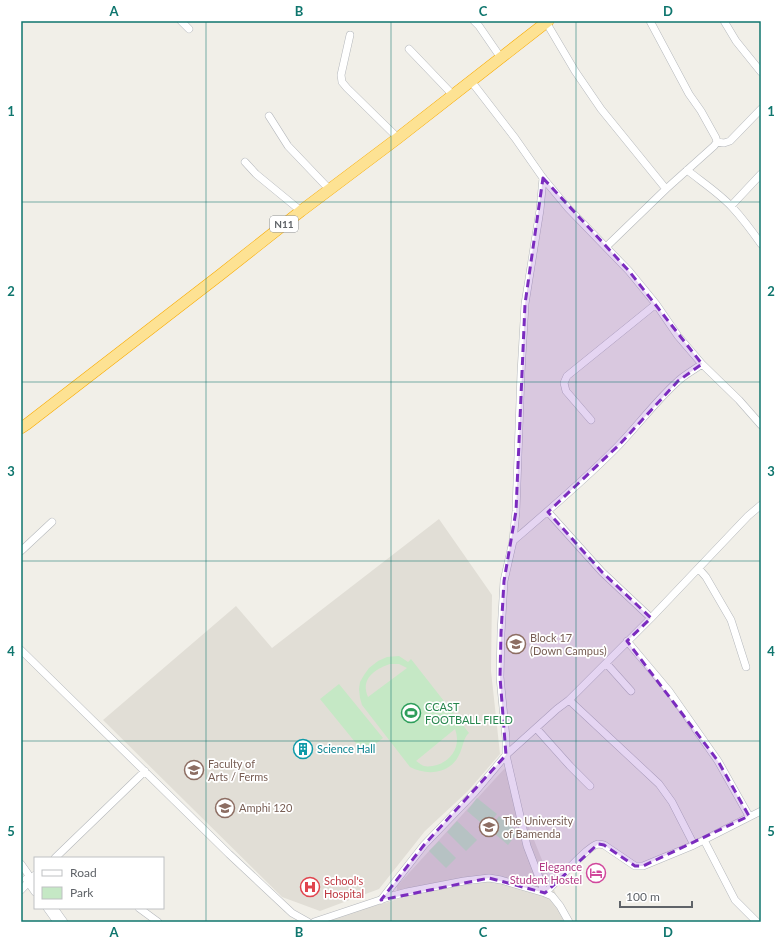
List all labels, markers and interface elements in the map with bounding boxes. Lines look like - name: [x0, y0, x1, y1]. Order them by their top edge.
- text: A: [108, 3, 119, 19]
- text: B: [295, 3, 304, 19]
- text: C: [479, 3, 488, 19]
- text: D: [663, 3, 673, 19]
- text: 1: [7, 103, 15, 119]
- text: 1: [767, 103, 775, 119]
- road number: N11: [270, 216, 298, 232]
- text: 2: [7, 283, 15, 299]
- text: 2: [767, 283, 775, 299]
- text: 3: [7, 463, 15, 479]
- text: 3: [767, 463, 775, 479]
- place label: Block 17 (Down Campus): [530, 631, 607, 657]
- school or university icon: Block 17 (Down Campus): [505, 633, 527, 655]
- text: 4: [7, 643, 15, 659]
- text: 4: [767, 643, 775, 659]
- place label: CCAST FOOTBALL FIELD: [425, 700, 513, 726]
- sports icon: CCAST FOOTBALL FIELD: [400, 702, 422, 724]
- building icon: Science Hall: [292, 738, 314, 760]
- place label: Science Hall: [317, 742, 375, 755]
- place label: Faculty of Arts / Ferms: [208, 757, 268, 783]
- school or university icon: Faculty of Arts / Ferms: [183, 759, 205, 781]
- school or university icon: Amphi 120: [214, 797, 236, 819]
- place label: Amphi 120: [239, 801, 293, 814]
- place label: The University of Bamenda: [503, 814, 574, 840]
- school or university icon: The University of Bamenda: [478, 816, 500, 838]
- text: 5: [7, 823, 15, 839]
- text: 5: [767, 823, 775, 839]
- legend: [34, 857, 164, 909]
- place label: Elegance Student Hostel: [510, 860, 582, 886]
- hotel icon: Elegance Student Hostel: [585, 862, 607, 884]
- text: Road: [70, 865, 97, 880]
- place label: School's Hospital: [324, 874, 364, 900]
- hospital icon: School's Hospital: [299, 876, 321, 898]
- scale bar: [620, 883, 692, 909]
- text: Park: [70, 885, 94, 900]
- text: 100 m: [626, 889, 660, 904]
- text: A: [108, 924, 119, 940]
- text: B: [295, 924, 304, 940]
- text: C: [479, 924, 488, 940]
- text: D: [663, 924, 673, 940]

